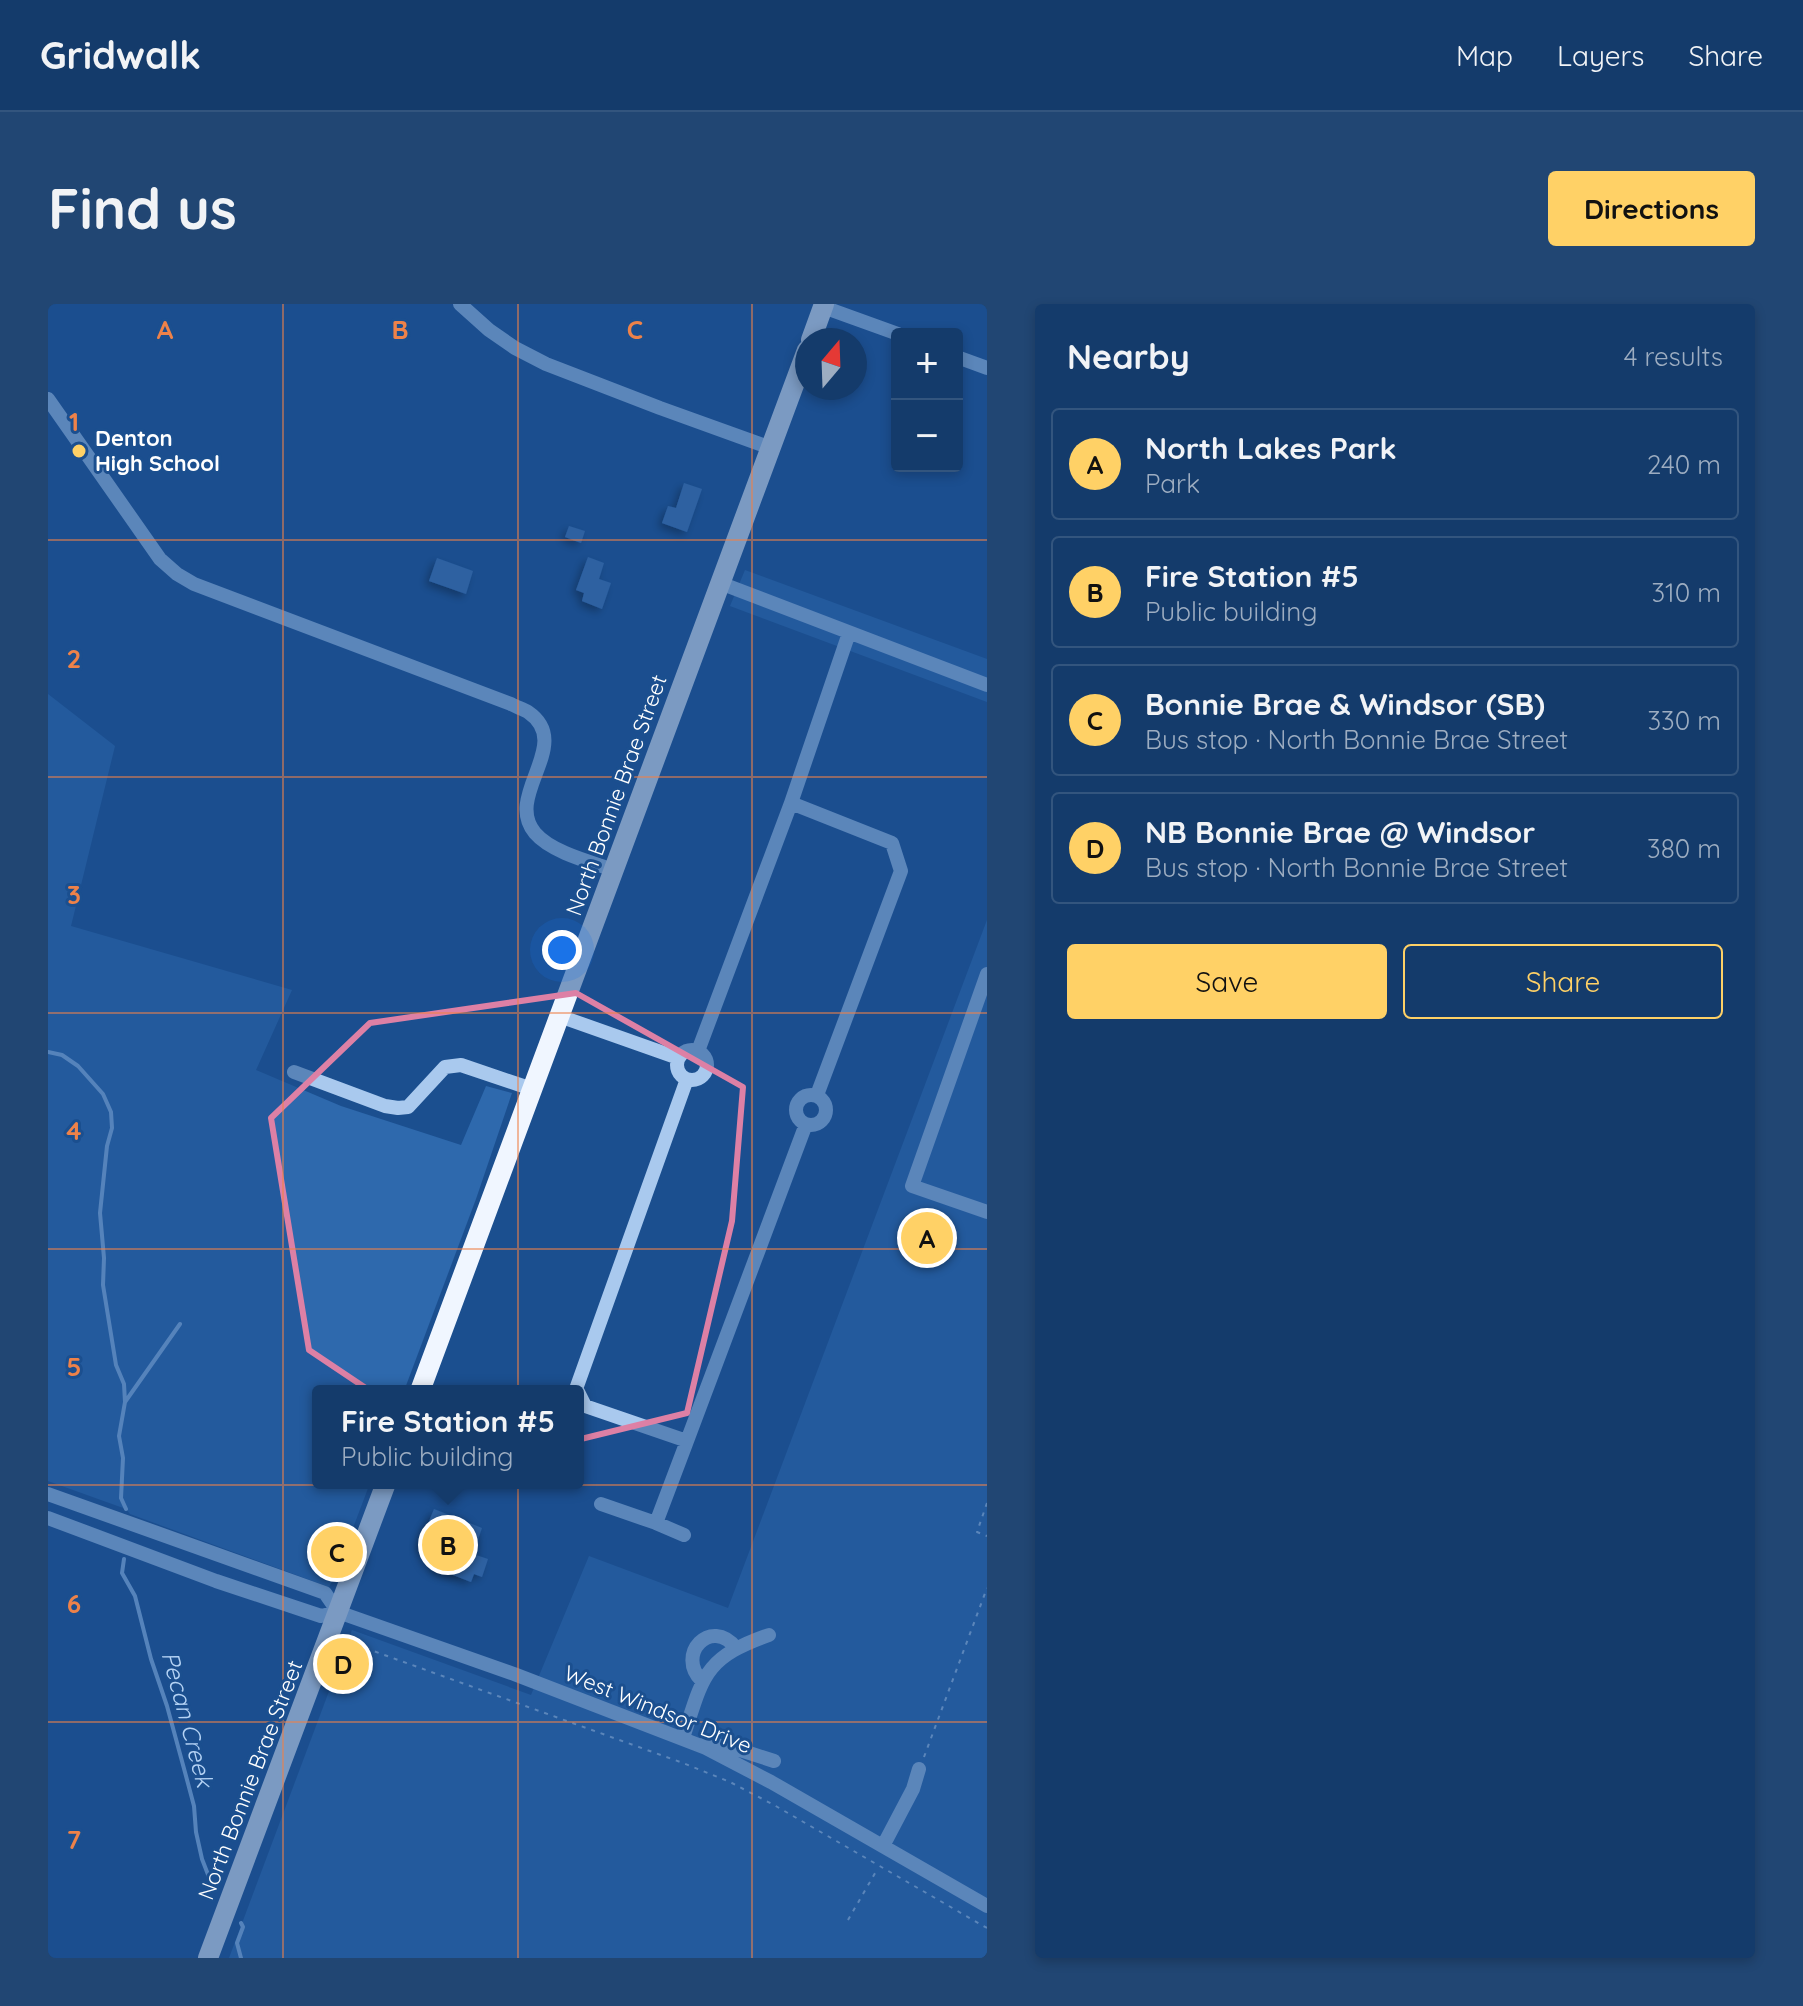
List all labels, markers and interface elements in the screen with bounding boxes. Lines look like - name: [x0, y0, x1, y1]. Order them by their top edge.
- text: Gridwalk: [40, 31, 201, 79]
- text: Map: [1456, 38, 1513, 73]
- text: Layers: [1557, 38, 1644, 73]
- text: Share: [1688, 38, 1763, 73]
- button: Directions: [1548, 171, 1755, 246]
- text: Find us: [48, 173, 237, 243]
- text: A: [157, 313, 174, 346]
- text: B: [391, 313, 409, 346]
- text: C: [627, 313, 643, 346]
- north arrow: [795, 328, 867, 400]
- map controls: [891, 328, 963, 472]
- button: +: [891, 328, 963, 400]
- text: Nearby: [1067, 335, 1190, 378]
- text: 4 results: [1624, 340, 1723, 373]
- button: −: [891, 400, 963, 472]
- text: 1: [69, 405, 79, 438]
- place label: Denton High School: [95, 424, 220, 477]
- text: North Lakes Park: [1145, 429, 1397, 467]
- marker: Denton High School: [70, 442, 88, 460]
- text: A: [1087, 448, 1103, 481]
- text: 240 m: [1647, 448, 1721, 481]
- text: Park: [1145, 467, 1200, 500]
- text: Fire Station #5: [1145, 557, 1359, 595]
- text: B: [1086, 576, 1104, 609]
- text: 310 m: [1651, 576, 1721, 609]
- text: Public building: [1145, 595, 1317, 628]
- text: 2: [67, 642, 81, 675]
- street label: North Bonnie Brae Street: [559, 671, 673, 919]
- text: Bonnie Brae & Windsor (SB): [1145, 685, 1545, 723]
- text: C: [1087, 704, 1103, 737]
- text: 330 m: [1647, 704, 1721, 737]
- text: Bus stop · North Bonnie Brae Street: [1145, 723, 1568, 756]
- text: NB Bonnie Brae @ Windsor: [1145, 813, 1535, 851]
- text: D: [1086, 832, 1104, 865]
- text: 380 m: [1647, 832, 1721, 865]
- text: Bus stop · North Bonnie Brae Street: [1145, 851, 1568, 884]
- text: 3: [67, 878, 81, 911]
- your location: [542, 930, 582, 970]
- button: Save: [1067, 944, 1387, 1019]
- button: Share: [1403, 944, 1723, 1019]
- text: 4: [66, 1114, 82, 1147]
- pin: A: [901, 1208, 953, 1268]
- text: 5: [67, 1350, 81, 1383]
- popup: [312, 1385, 584, 1489]
- text: Fire Station #5: [341, 1402, 555, 1440]
- text: Public building: [341, 1440, 514, 1473]
- pin: B: [422, 1515, 474, 1575]
- pin: C: [311, 1522, 363, 1582]
- text: 6: [67, 1587, 81, 1620]
- pin: D: [317, 1634, 369, 1694]
- water label: Pecan Creek: [155, 1648, 221, 1792]
- street label: North Bonnie Brae Street: [191, 1656, 309, 1904]
- street label: West Windsor Drive: [560, 1659, 756, 1759]
- text: 7: [67, 1823, 81, 1856]

